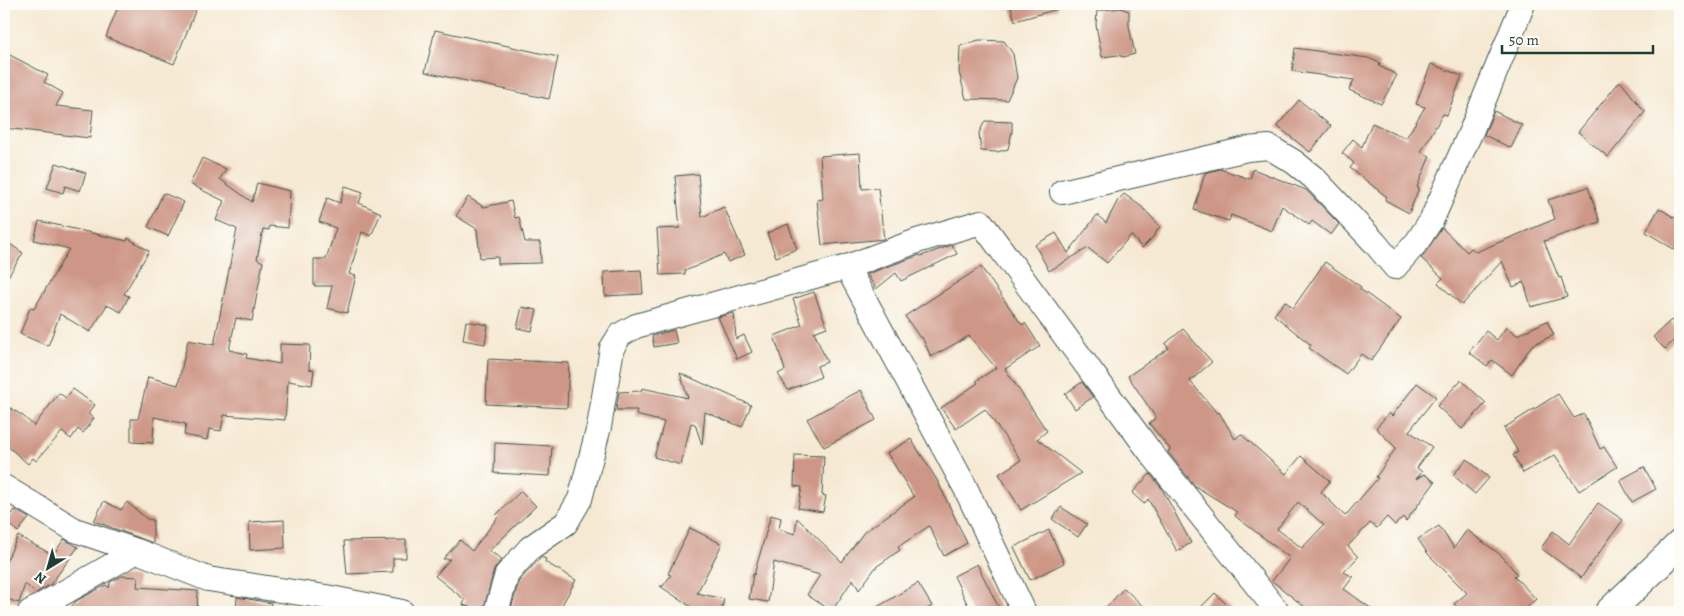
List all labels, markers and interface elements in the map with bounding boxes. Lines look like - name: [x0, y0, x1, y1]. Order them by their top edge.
- scale bar: [1502, 22, 1653, 54]
- text: 50 m: [1509, 30, 1539, 50]
- north arrow: [22, 544, 72, 594]
- text: N: [31, 567, 50, 589]

